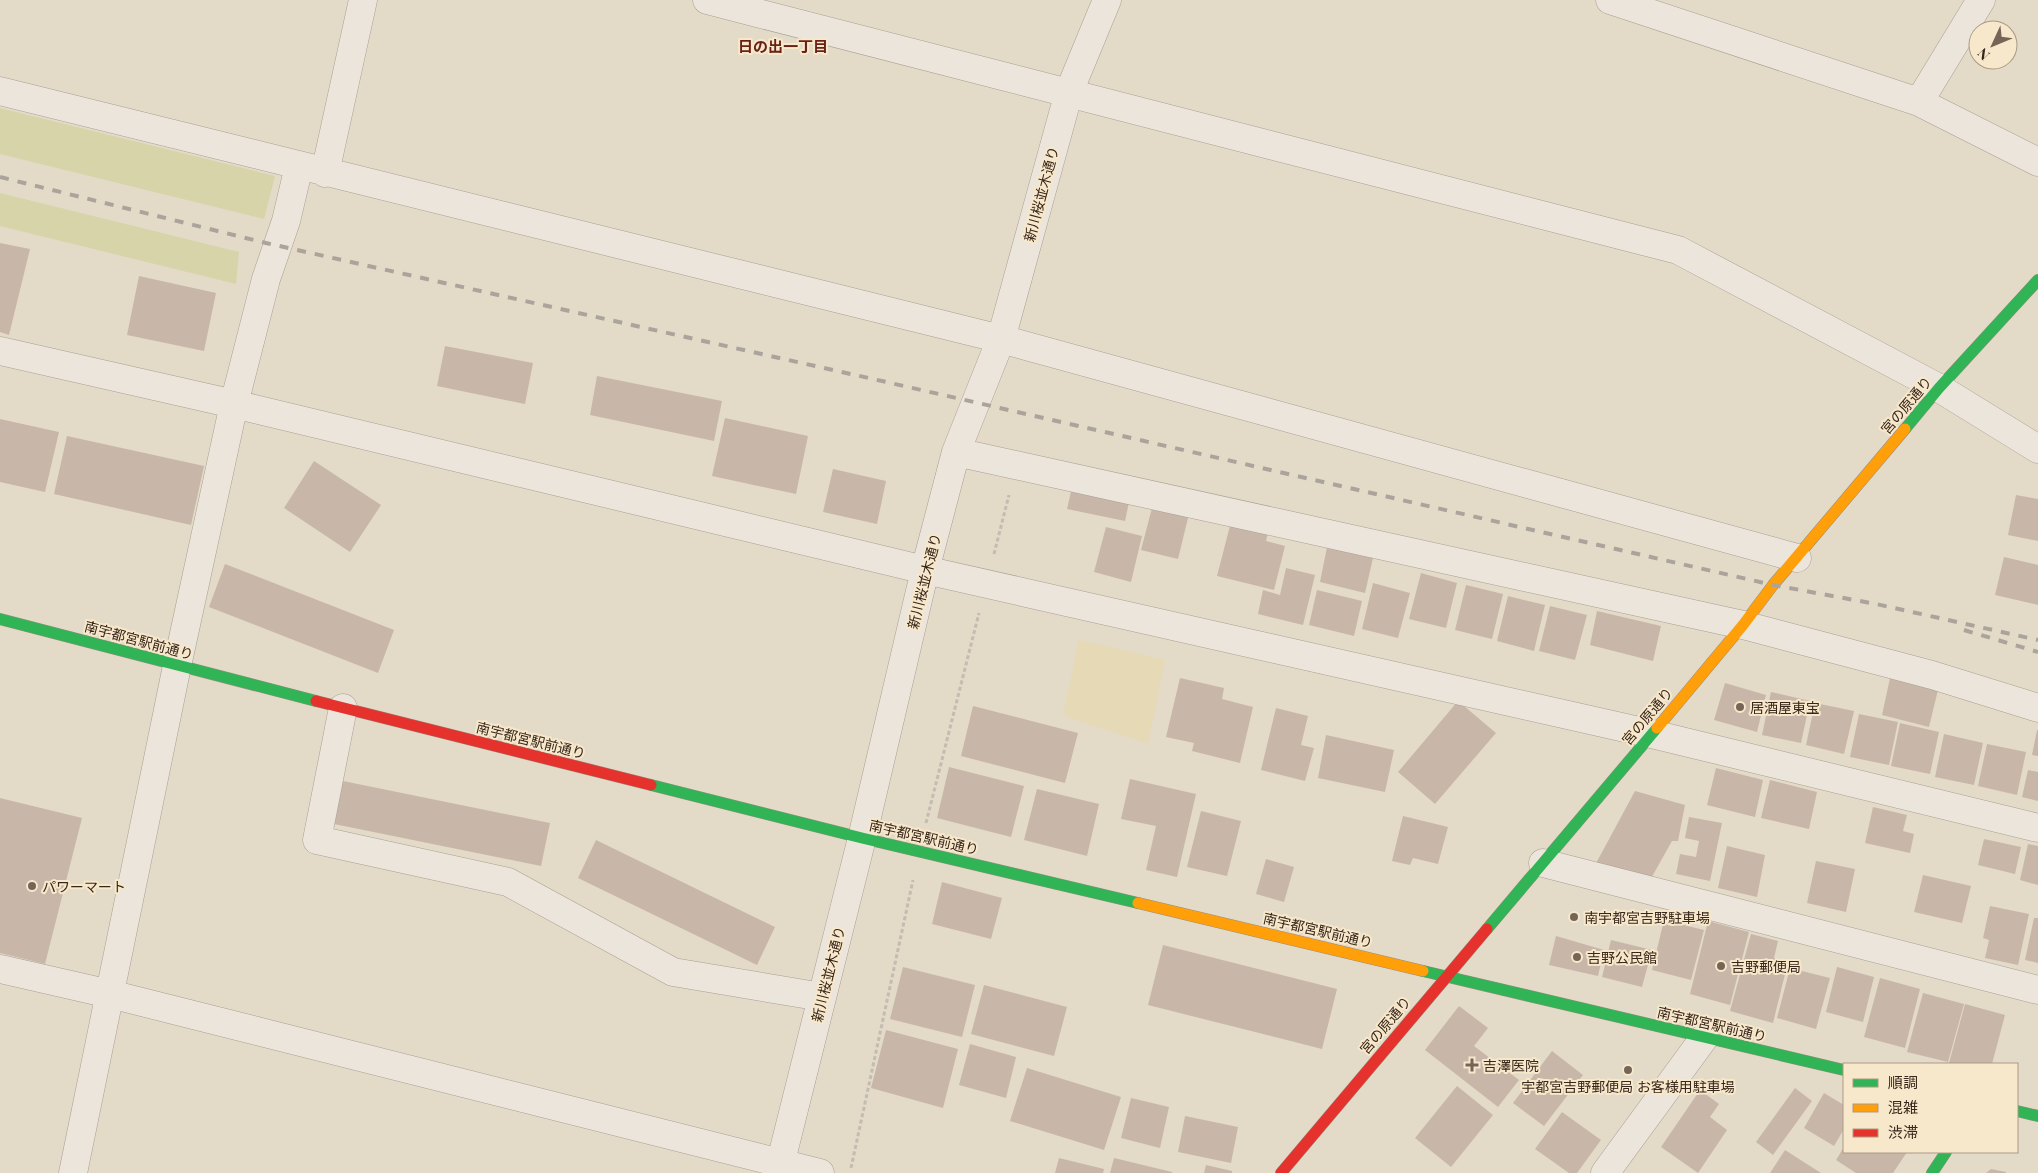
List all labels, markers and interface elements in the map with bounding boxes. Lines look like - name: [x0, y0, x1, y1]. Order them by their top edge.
- north arrow: [1968, 20, 2018, 70]
- district label: 日の出一丁目: [738, 36, 828, 56]
- text: N: [1973, 44, 1994, 65]
- street label: 新川桜並木通り: [1019, 144, 1063, 244]
- street label: 宮の原通り: [1876, 372, 1936, 438]
- street label: 新川桜並木通り: [903, 531, 945, 631]
- street label: 南宇都宮駅前通り: [82, 616, 196, 664]
- street label: 宮の原通り: [1617, 683, 1677, 749]
- place label: 居酒屋東宝: [1750, 698, 1820, 717]
- marker: 居酒屋東宝: [1734, 701, 1746, 713]
- street label: 南宇都宮駅前通り: [474, 717, 588, 763]
- street label: 南宇都宮駅前通り: [867, 815, 981, 859]
- place label: パワーマート: [42, 877, 126, 896]
- marker: パワーマート: [26, 880, 38, 892]
- street label: 南宇都宮駅前通り: [1261, 908, 1375, 952]
- place label: 南宇都宮吉野駐車場: [1584, 908, 1710, 927]
- marker: 南宇都宮吉野駐車場: [1568, 911, 1580, 923]
- street label: 新川桜並木通り: [807, 924, 849, 1024]
- place label: 吉野公民館: [1587, 948, 1657, 967]
- marker: 吉野公民館: [1571, 951, 1583, 963]
- place label: 吉野郵便局: [1731, 957, 1801, 976]
- marker: 吉野郵便局: [1715, 960, 1727, 972]
- street label: 宮の原通り: [1355, 992, 1415, 1058]
- street label: 南宇都宮駅前通り: [1655, 1002, 1769, 1046]
- place label: 吉澤医院: [1483, 1056, 1539, 1075]
- marker: 吉澤医院: [1465, 1058, 1479, 1072]
- legend: [1843, 1063, 2018, 1153]
- marker: 宇都宮吉野郵便局 お客様用駐車場: [1622, 1064, 1634, 1076]
- text: 順調: [1888, 1072, 1918, 1092]
- place label: 宇都宮吉野郵便局 お客様用駐車場: [1521, 1077, 1735, 1096]
- text: 混雑: [1888, 1097, 1918, 1117]
- text: 渋滞: [1888, 1122, 1918, 1142]

